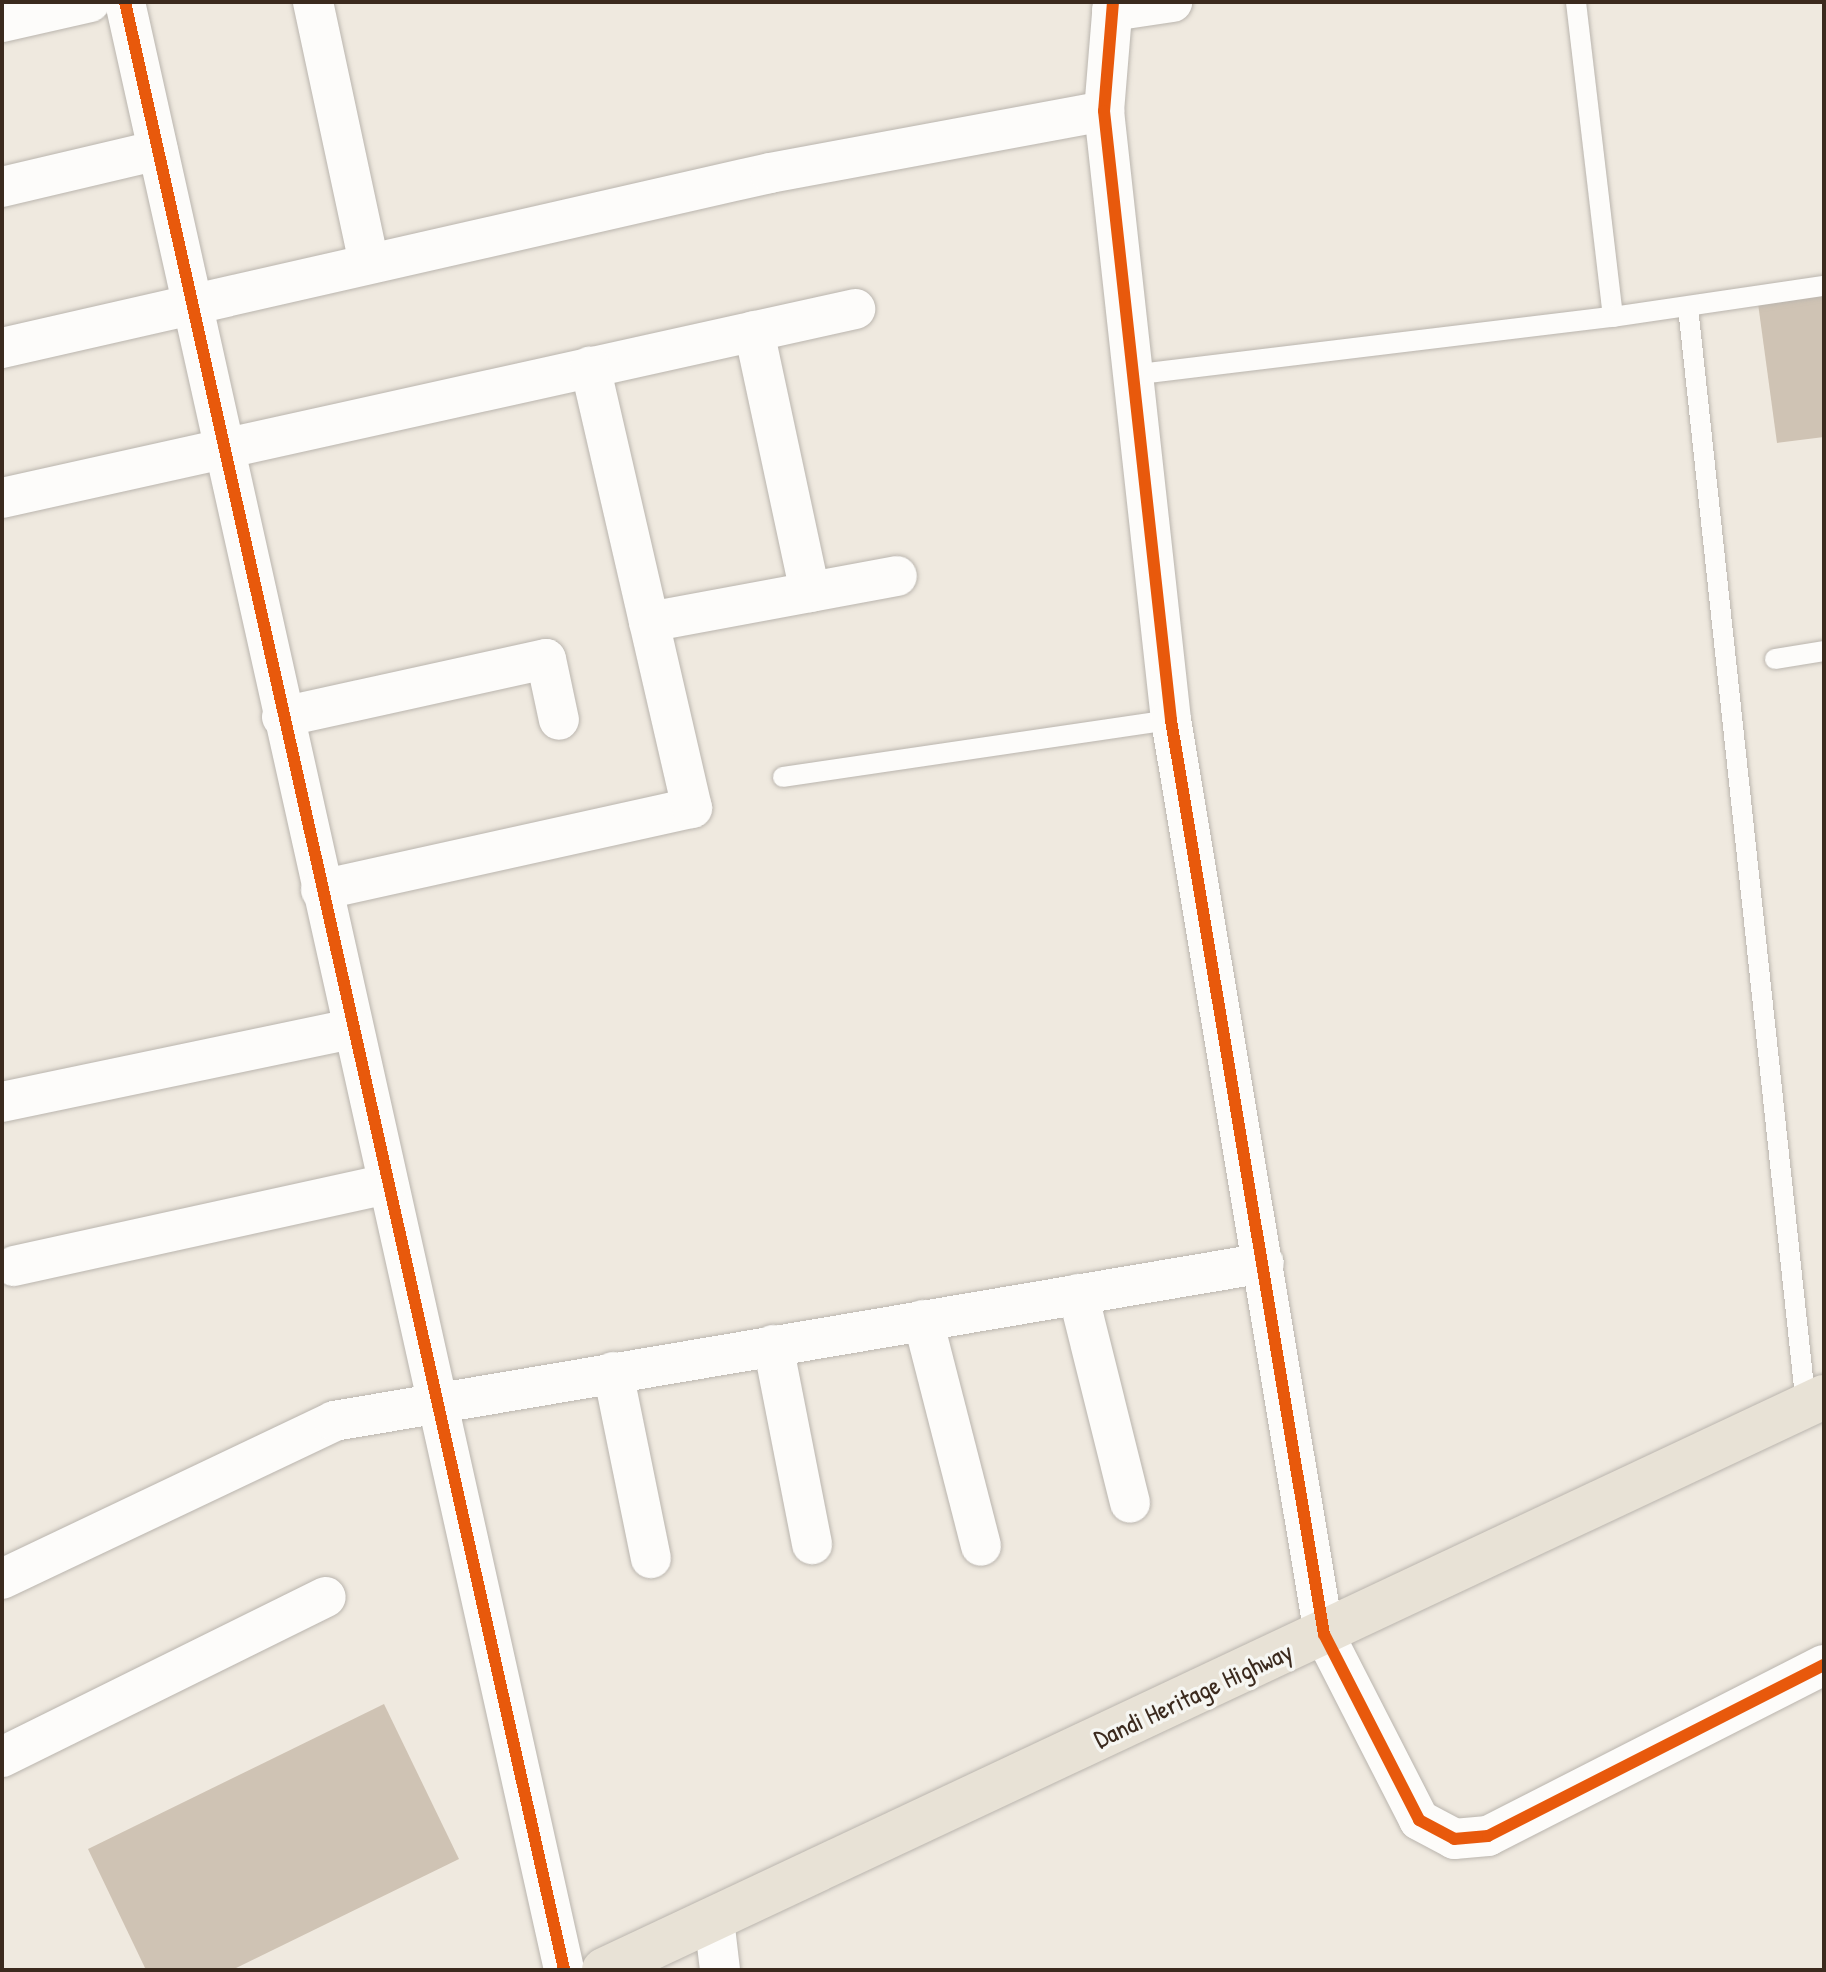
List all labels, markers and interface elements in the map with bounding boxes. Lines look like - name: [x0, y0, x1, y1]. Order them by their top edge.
- street label: Dandi Heritage Highway: [1089, 1635, 1297, 1755]

